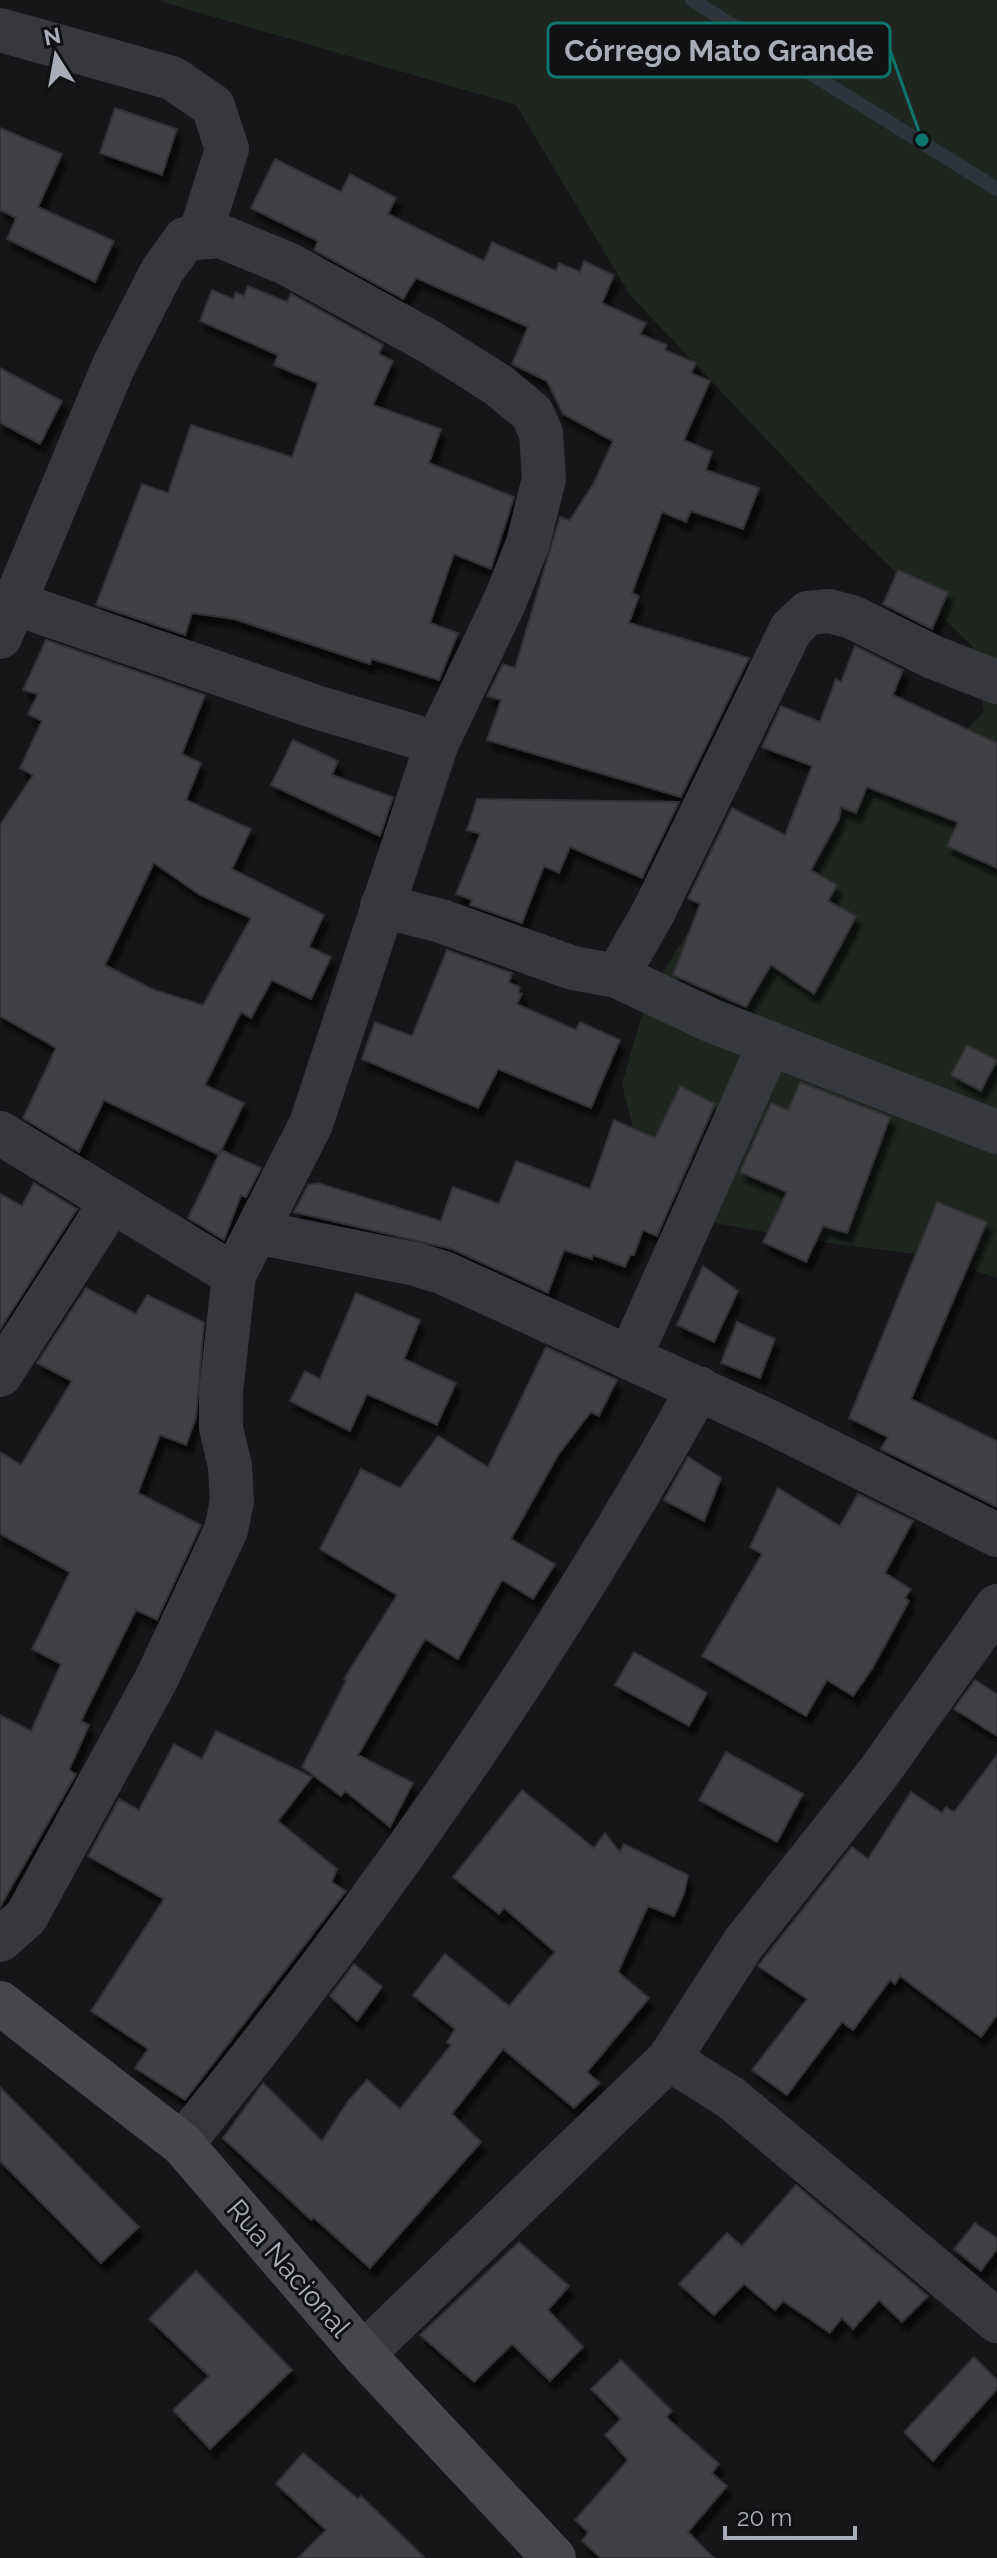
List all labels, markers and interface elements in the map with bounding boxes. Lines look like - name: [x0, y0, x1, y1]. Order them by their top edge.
- north arrow: [16, 16, 96, 96]
- text: N: [41, 22, 63, 51]
- callout: Córrego Mato Grande: [548, 23, 890, 77]
- text: Córrego Mato Grande: [564, 33, 874, 68]
- street label: Rua Nacional: [220, 2193, 357, 2344]
- scale bar: [725, 2490, 855, 2540]
- text: 20 m: [737, 2503, 792, 2532]

